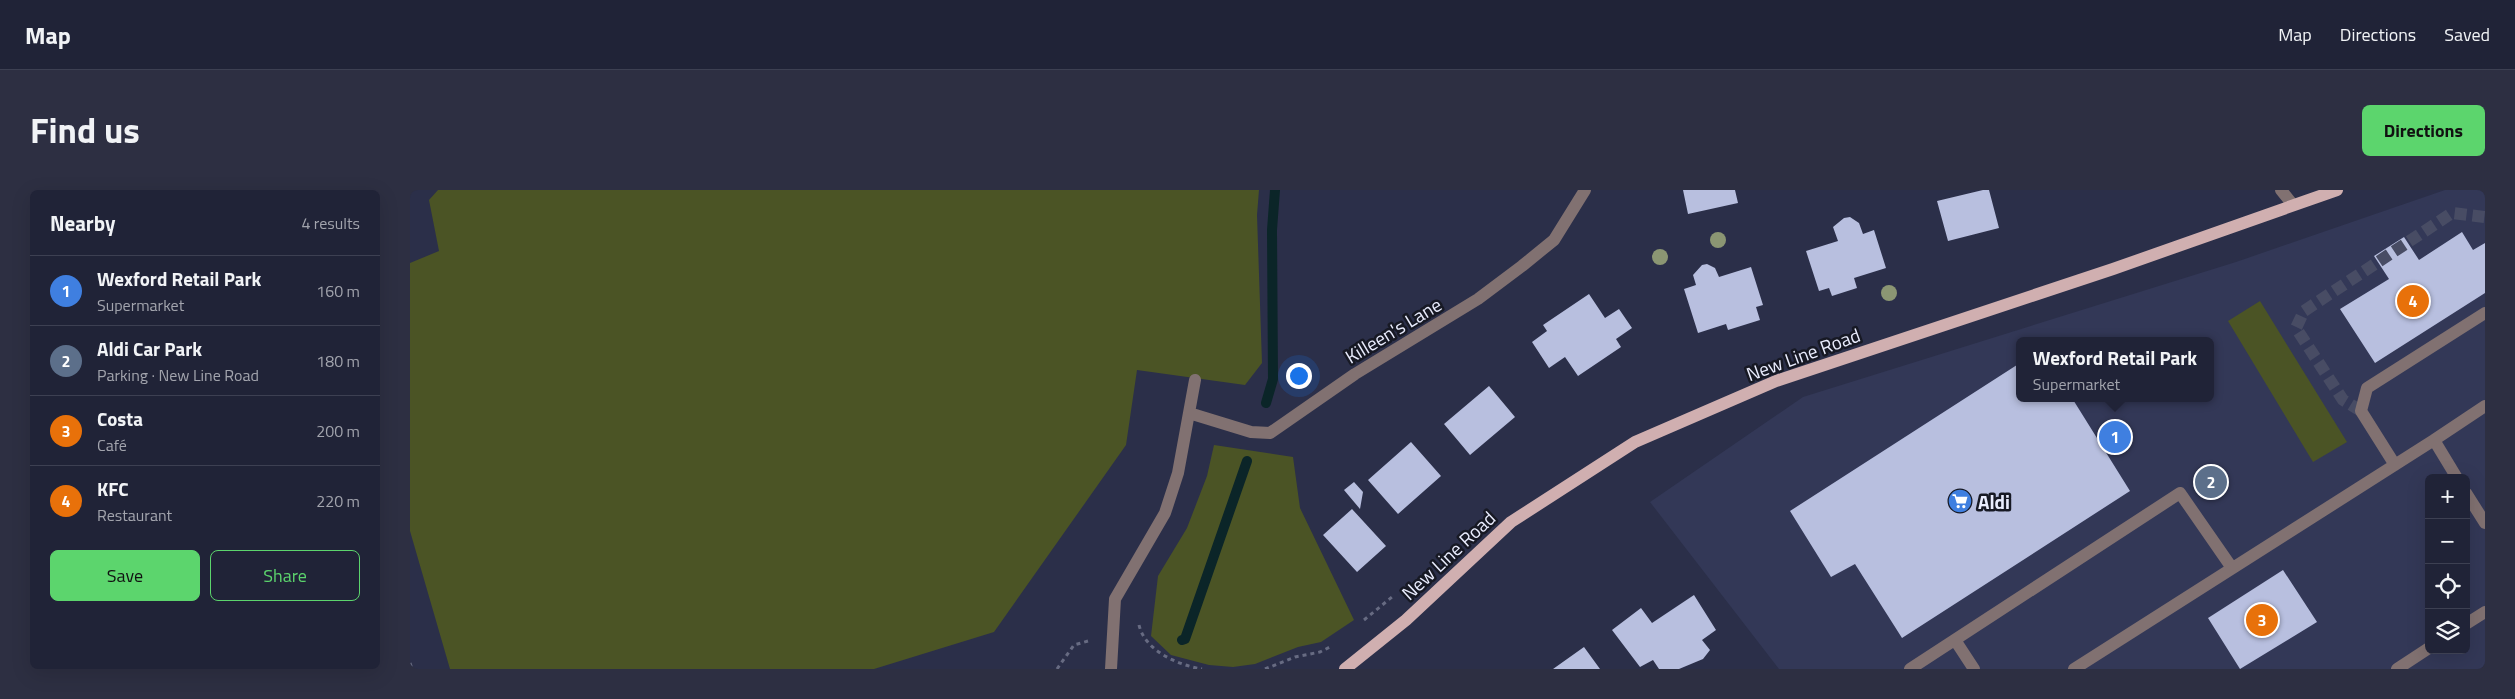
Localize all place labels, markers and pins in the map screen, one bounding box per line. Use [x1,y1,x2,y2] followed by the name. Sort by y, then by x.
[2397,282,2429,320] pin: 4
[2099,418,2131,456] pin: 1
[2195,463,2227,501] pin: 2
[1978,487,2010,516] place label: Aldi
[1947,488,1973,514] supermarket icon: Aldi
[2246,601,2278,639] pin: 3

